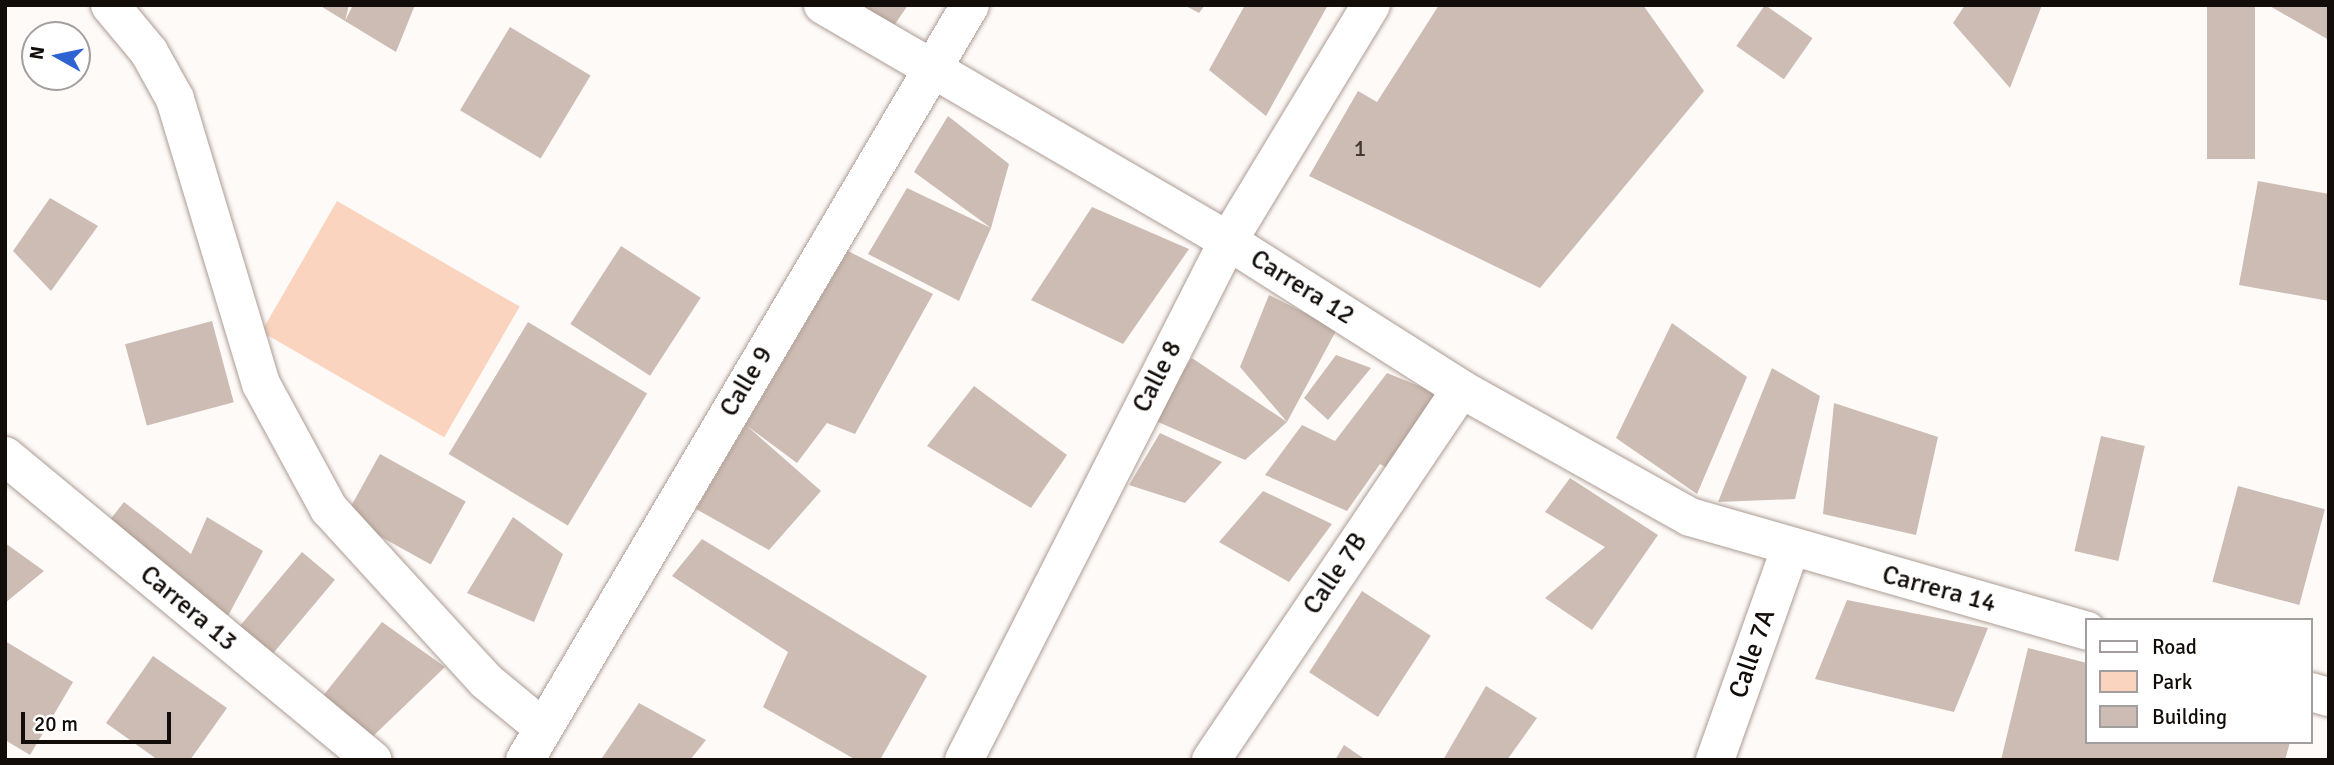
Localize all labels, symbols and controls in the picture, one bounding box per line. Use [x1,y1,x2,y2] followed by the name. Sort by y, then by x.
[21,21,91,91] north arrow
[24,45,50,61] text: N
[1354,135,1366,163] house number: 1
[1244,244,1360,332] street label: Carrera 12
[1127,336,1189,418] street label: Calle 8
[714,341,780,423] street label: Calle 9
[1297,527,1375,621] street label: Calle 7B
[133,560,243,658] street label: Carrera 13
[1879,560,1999,620] street label: Carrera 14
[1723,605,1783,703] street label: Calle 7A
[2086,618,2313,744] legend
[2152,634,2197,660] text: Road
[2152,669,2192,695] text: Park
[24,698,175,742] scale bar
[2152,704,2227,730] text: Building
[34,711,78,737] text: 20 m

